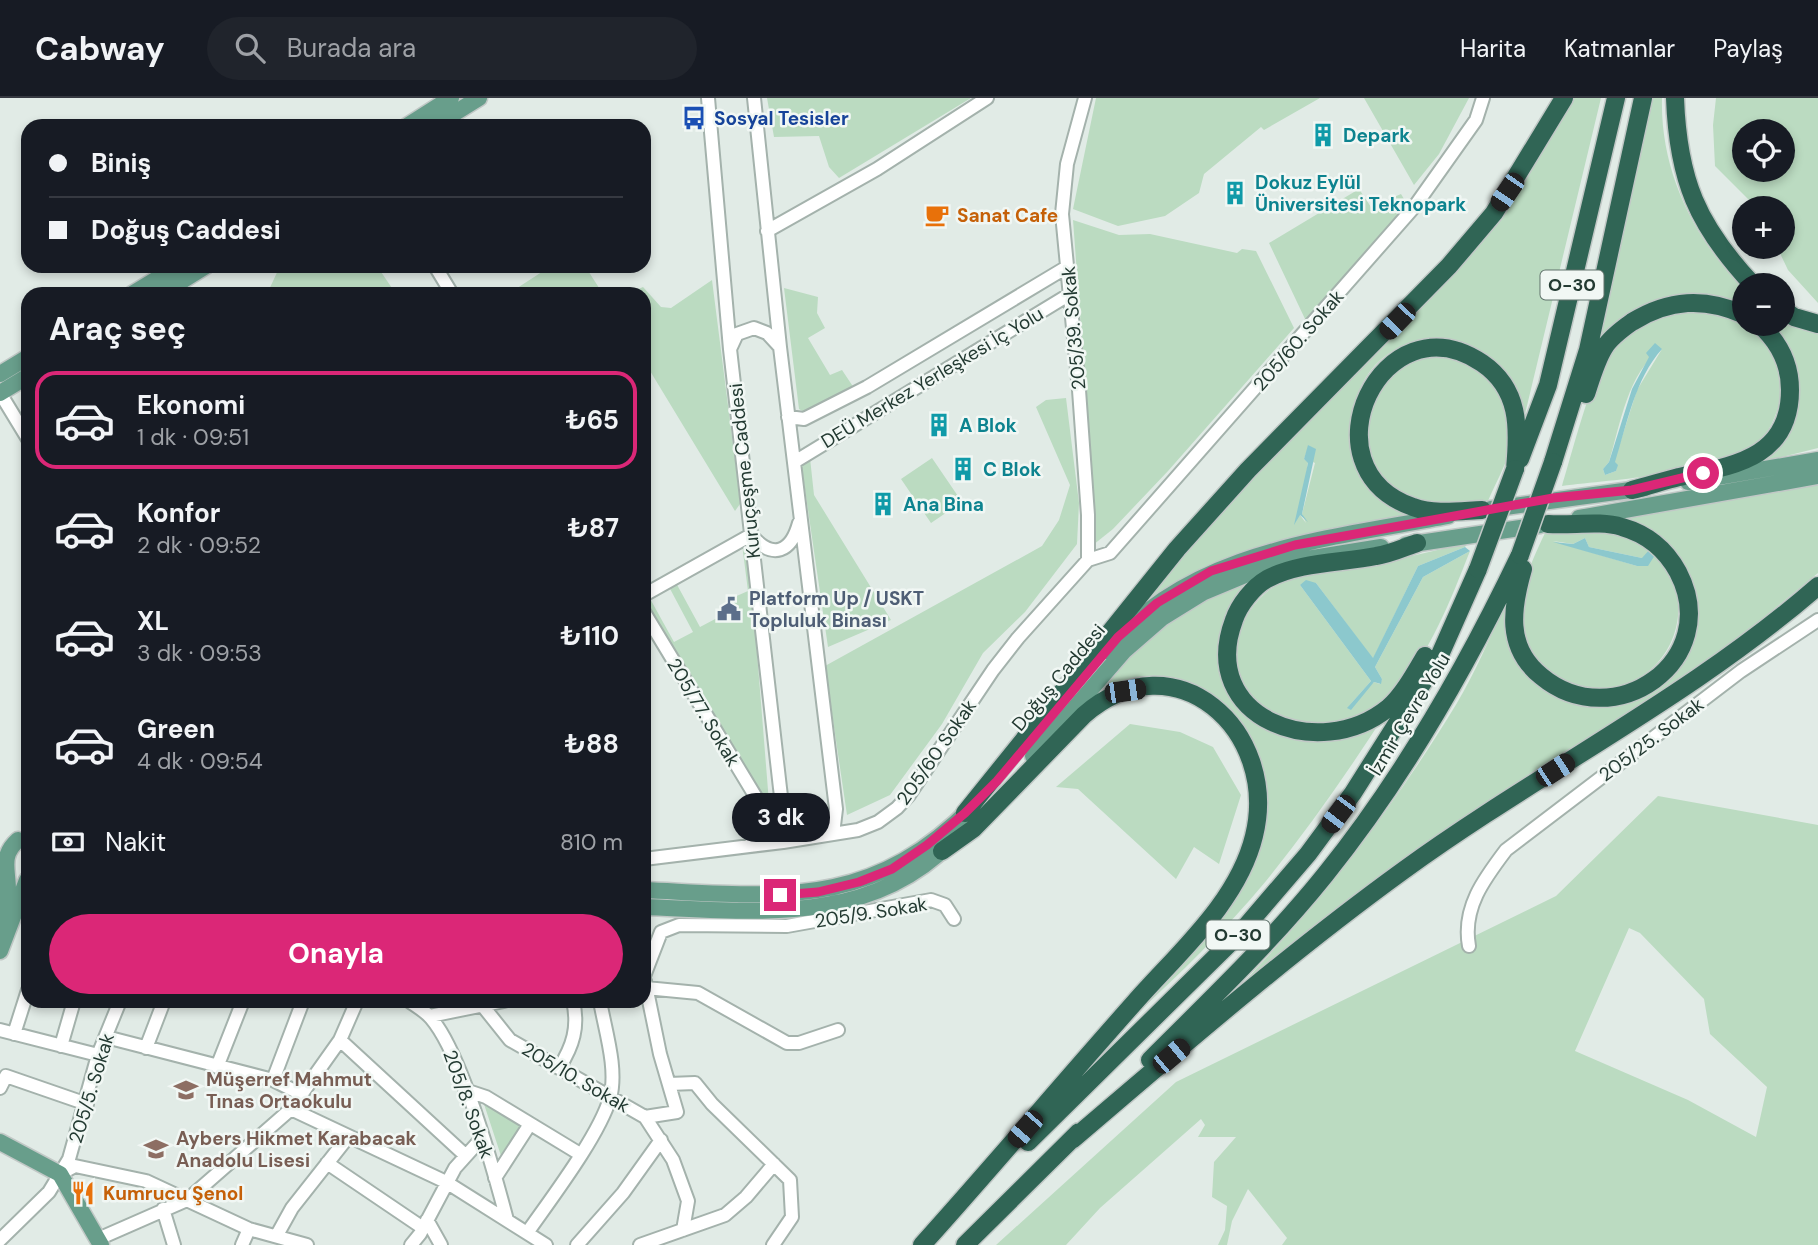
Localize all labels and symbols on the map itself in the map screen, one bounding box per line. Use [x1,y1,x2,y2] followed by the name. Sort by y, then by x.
[680,104,708,132] bus stop icon: Sosyal Tesisler
[714,106,849,131] place label: Sosyal Tesisler
[1309,121,1337,149] building icon: Depark
[1343,123,1410,148] place label: Depark
[1487,169,1528,215] car
[1255,170,1466,217] place label: Dokuz Eylül Üniversitesi Teknopark
[1221,179,1249,207] building icon: Dokuz Eylül Üniversitesi Teknopark
[923,201,951,229] cafe icon: Sanat Cafe
[957,203,1058,228] place label: Sanat Cafe
[1056,265,1091,391] street label: 205/39. Sokak
[1540,270,1604,300] road number: O-30
[1247,284,1350,396] street label: 205/60. Sokak
[1375,299,1420,343] car
[817,301,1048,454] street label: DEÜ Merkez Yerleşkesi İç Yolu
[723,382,766,560] street label: Kuruçeşme Caddesi
[925,411,953,439] building icon: A Blok
[959,413,1017,438] place label: A Blok
[949,455,977,483] building icon: C Blok
[983,457,1041,482] place label: C Blok
[1687,457,1719,489] route start
[869,490,897,518] building icon: Ana Bina
[903,492,984,517] place label: Ana Bina
[749,586,924,633] place label: Platform Up / USKT Topluluk Binası
[715,595,743,623] public building icon: Platform Up / USKT Topluluk Binası
[1006,619,1111,736] street label: Doğuş Caddesi
[1363,648,1456,780] street label: İzmir Çevre Yolu
[661,654,746,771] street label: 205/77. Sokak
[1103,678,1148,704] car
[1594,691,1709,787] street label: 205/25. Sokak
[891,694,982,810] street label: 205/60 Sokak
[1532,750,1579,790] car
[1317,791,1360,837] car
[731,794,829,842] callout: 3 dk
[764,879,796,911] route end
[813,891,929,934] street label: 205/9. Sokak
[1206,920,1270,950] road number: O-30
[63,1030,120,1146] street label: 205/5. Sokak
[1149,1034,1194,1078] car
[517,1036,635,1119] street label: 205/10. Sokak
[437,1047,500,1162] street label: 205/8. Sokak
[206,1067,372,1114] place label: Müşerref Mahmut Tınas Ortaokulu
[172,1076,200,1104] school or university icon: Müşerref Mahmut Tınas Ortaokulu
[1004,1106,1047,1152] car
[176,1126,417,1173] place label: Aybers Hikmet Karabacak Anadolu Lisesi
[142,1135,170,1163] school or university icon: Aybers Hikmet Karabacak Anadolu Lisesi
[69,1179,97,1207] restaurant icon: Kumrucu Şenol
[103,1181,243,1206] place label: Kumrucu Şenol

